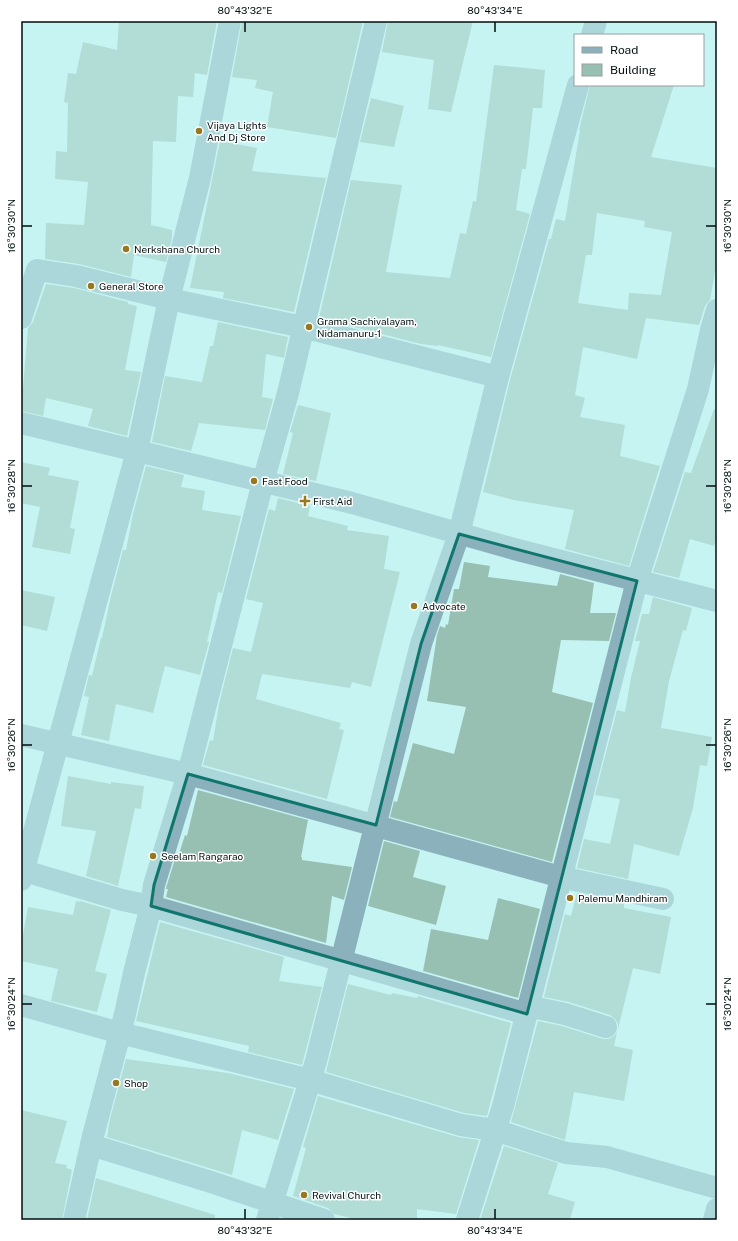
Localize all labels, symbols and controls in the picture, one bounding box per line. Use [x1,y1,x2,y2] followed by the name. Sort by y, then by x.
[218,4,272,16] text: 80°43'32"E
[467,4,523,16] text: 80°43'34"E
[574,34,704,86] legend
[610,43,638,57] text: Road
[610,63,656,77] text: Building
[207,119,266,143] place label: Vijaya Lights And Dj Store
[194,126,204,136] marker: Vijaya Lights And Dj Store
[5,199,17,253] text: 16°30'30"N
[721,199,733,253] text: 16°30'30"N
[134,243,220,255] place label: Nerkshana Church
[121,244,131,254] marker: Nerkshana Church
[99,280,164,292] place label: General Store
[86,281,96,291] marker: General Store
[317,315,417,339] place label: Grama Sachivalayam, Nidamanuru-1
[304,322,314,332] marker: Grama Sachivalayam, Nidamanuru-1
[5,459,17,513] text: 16°30'28"N
[721,459,733,513] text: 16°30'28"N
[262,475,308,487] place label: Fast Food
[249,476,259,486] marker: Fast Food
[313,495,352,507] place label: First Aid
[300,496,310,506] marker: First Aid
[422,600,466,612] place label: Advocate
[409,601,419,611] marker: Advocate
[5,718,17,772] text: 16°30'26"N
[721,718,733,772] text: 16°30'26"N
[161,850,243,862] place label: Seelam Rangarao
[148,851,158,861] marker: Seelam Rangarao
[578,892,668,904] place label: Palemu Mandhiram
[565,893,575,903] marker: Palemu Mandhiram
[5,977,17,1031] text: 16°30'24"N
[721,977,733,1031] text: 16°30'24"N
[124,1077,148,1089] place label: Shop
[111,1078,121,1088] marker: Shop
[312,1189,381,1201] place label: Revival Church
[299,1190,309,1200] marker: Revival Church
[218,1224,272,1236] text: 80°43'32"E
[467,1224,523,1236] text: 80°43'34"E

